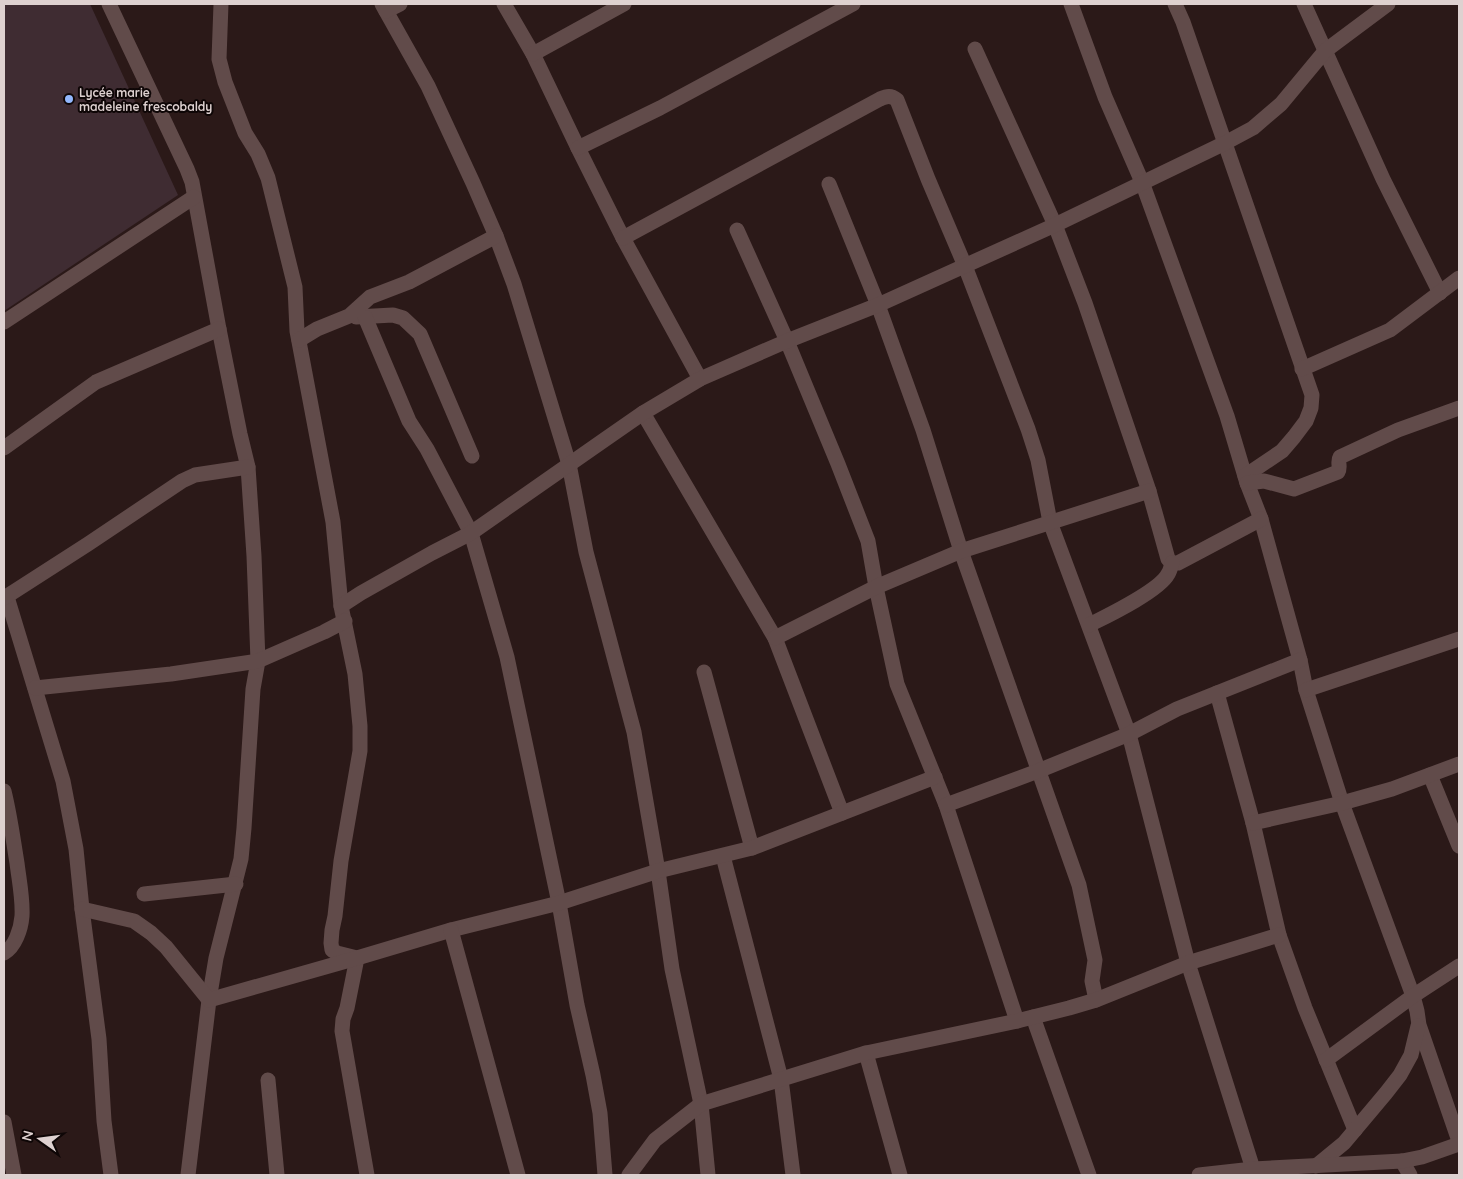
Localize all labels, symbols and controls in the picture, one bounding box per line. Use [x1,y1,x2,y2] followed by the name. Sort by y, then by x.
[79,85,212,114] place label: Lycée marie madeleine frescobaldy
[63,93,75,105] marker: Lycée marie madeleine frescobaldy
[15,1114,65,1164] north arrow
[17,1129,37,1143] text: N

